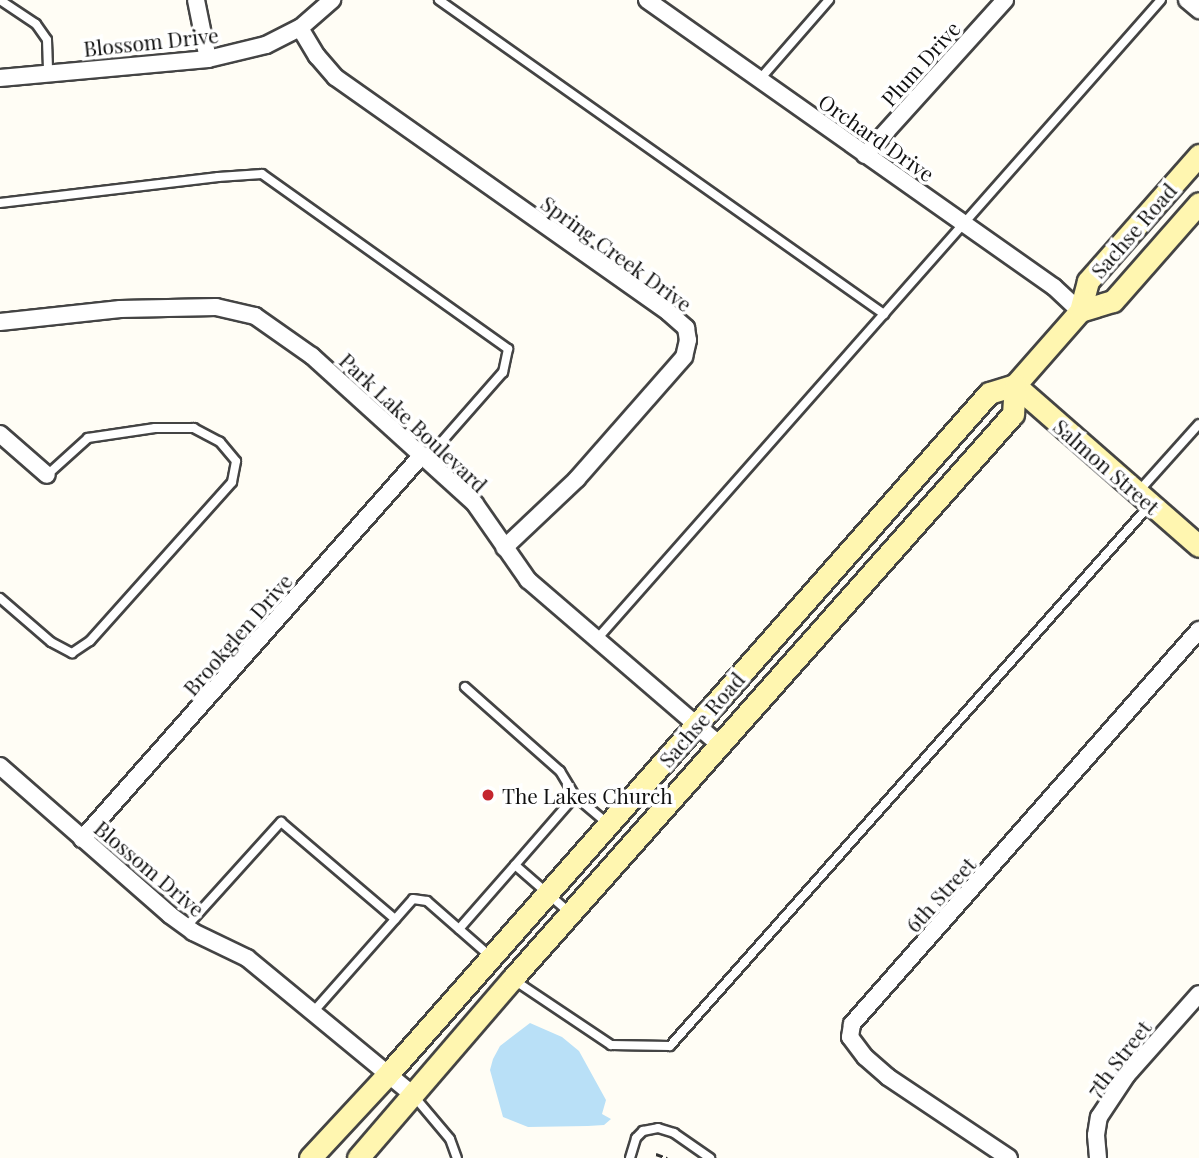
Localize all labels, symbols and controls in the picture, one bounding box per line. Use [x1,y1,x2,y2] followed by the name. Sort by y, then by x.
[875,15,965,111] street label: Plum Drive
[82,21,220,61] street label: Blossom Drive
[814,88,940,186] street label: Orchard Drive
[1085,177,1181,283] street label: Sachse Road
[537,190,697,316] street label: Spring Creek Drive
[335,347,493,497] street label: Park Lake Boulevard
[1049,413,1165,519] street label: Salmon Street
[177,568,297,700] street label: Brookglen Drive
[653,666,749,772] street label: Sachse Road
[502,782,673,808] place label: The Lakes Church
[480,787,496,803] marker: The Lakes Church
[90,815,210,921] street label: Blossom Drive
[900,851,980,937] street label: 6th Street
[1080,1015,1156,1101] street label: 7th Street

